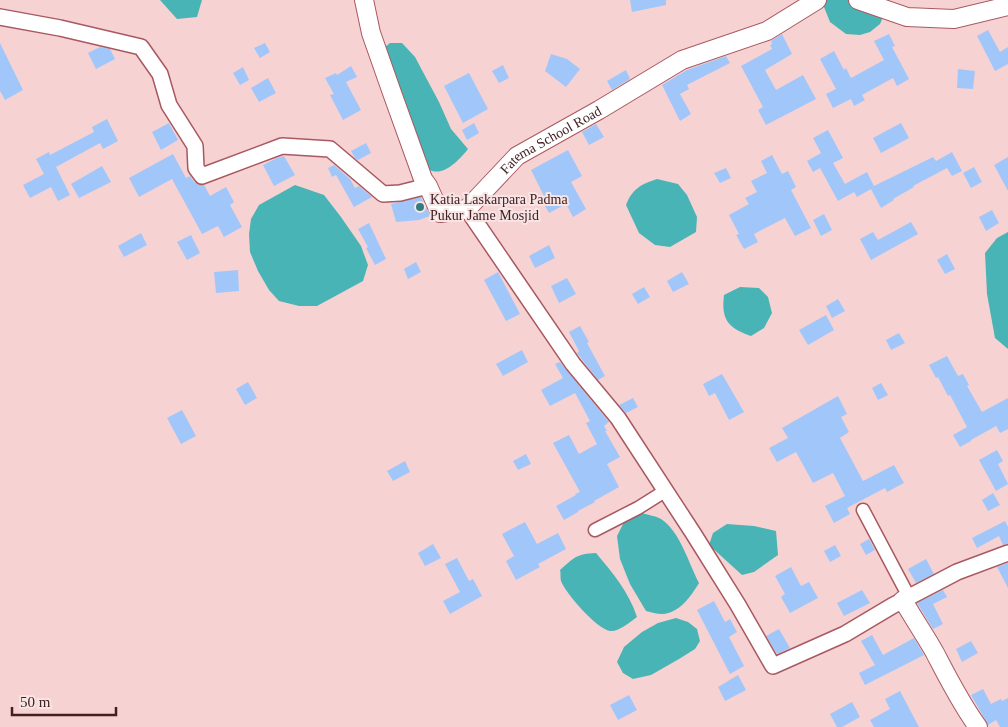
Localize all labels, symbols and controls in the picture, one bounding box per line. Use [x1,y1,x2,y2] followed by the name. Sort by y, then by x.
[497,103,604,177] street label: Fatema School Road
[430,192,568,223] place label: Katia Laskarpara Padma Pukur Jame Mosjid
[414,201,426,213] marker: Katia Laskarpara Padma Pukur Jame Mosjid
[12,684,116,716] scale bar
[20,694,51,710] text: 50 m

